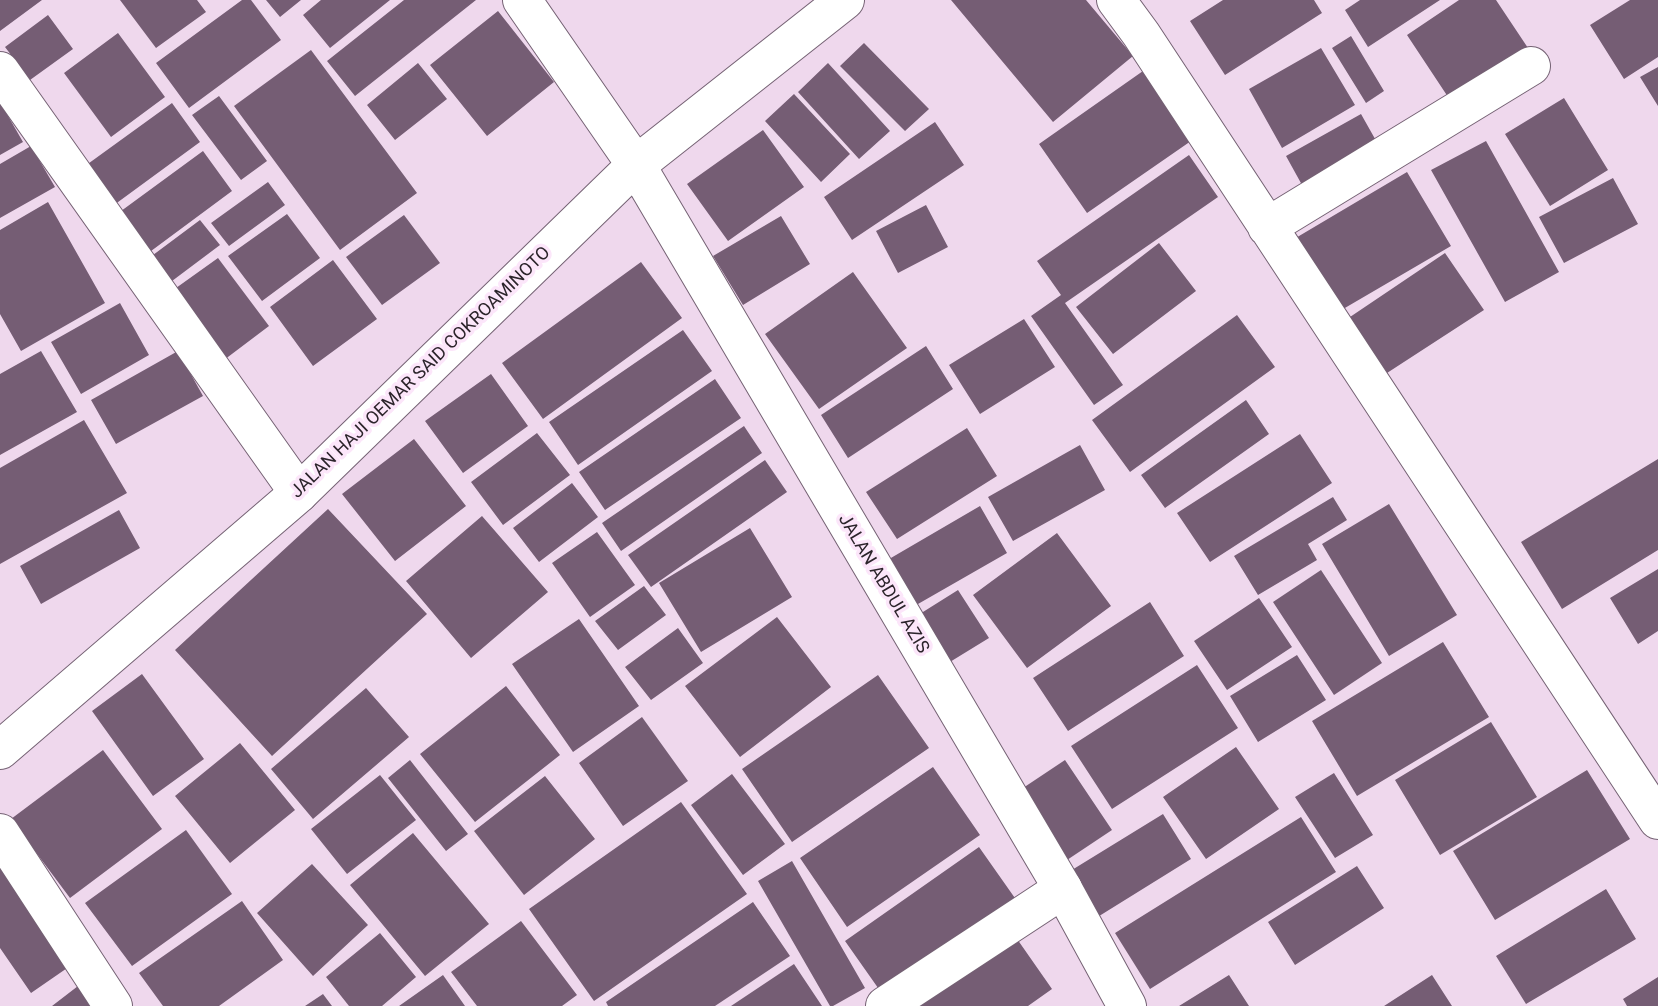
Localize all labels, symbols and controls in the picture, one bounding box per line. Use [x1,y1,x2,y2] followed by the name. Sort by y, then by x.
[287,243,555,503] street label: JALAN HAJI OEMAR SAID COKROAMINOTO
[833,510,933,658] street label: JALAN ABDUL AZIS

